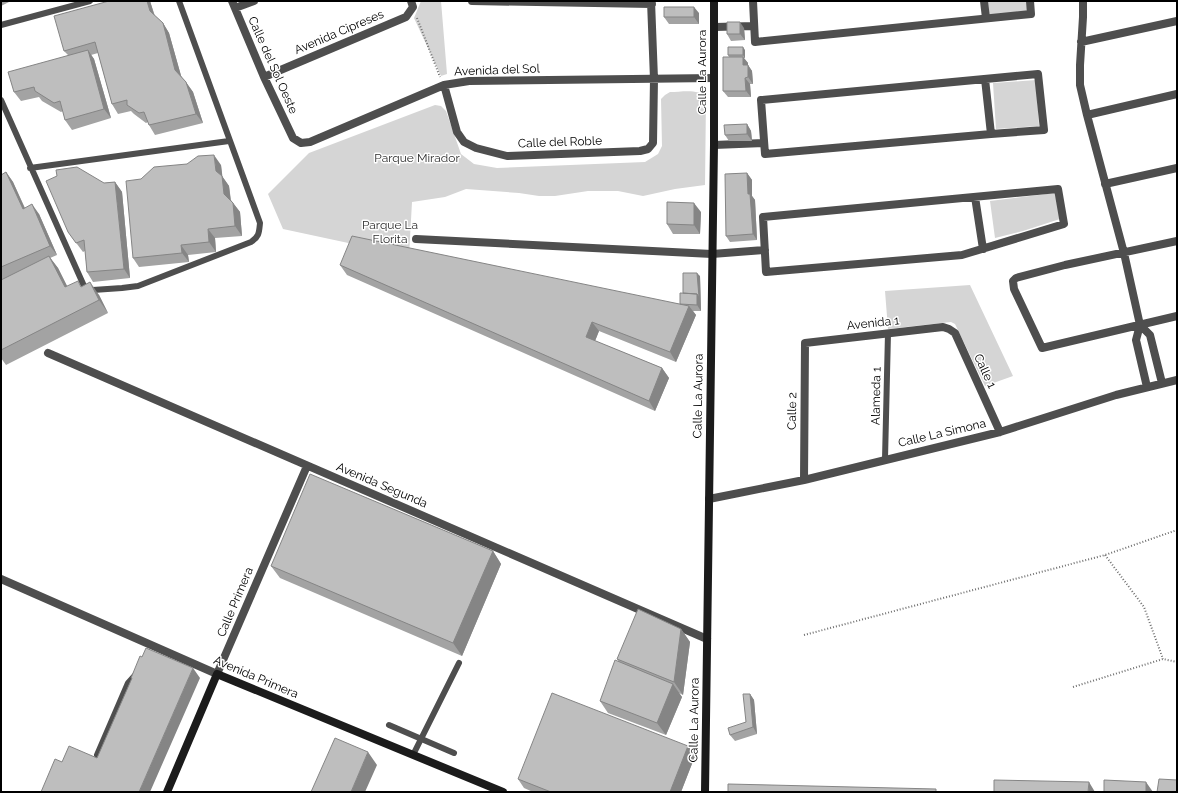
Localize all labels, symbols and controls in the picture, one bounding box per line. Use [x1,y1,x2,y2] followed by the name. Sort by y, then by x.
[292,7,386,57] street label: Avenida Cipreses
[245,14,301,116] street label: Calle del Sol Oeste
[695,30,709,114] street label: Calle La Aurora
[454,61,541,78] street label: Avenida del Sol
[518,134,602,150] street label: Calle del Roble
[374,151,460,165] park label: Parque Mirador
[362,218,418,246] park label: Parque La Florita
[846,313,900,333] street label: Avenida 1
[971,351,999,391] street label: Calle 1
[690,354,706,438] street label: Calle La Aurora
[868,367,884,425] street label: Alameda 1
[785,392,799,430] street label: Calle 2
[897,416,987,450] street label: Calle La Simona
[334,460,430,510] street label: Avenida Segunda
[214,565,256,639] street label: Calle Primera
[212,653,300,701] street label: Avenida Primera
[686,678,702,762] street label: Calle La Aurora

